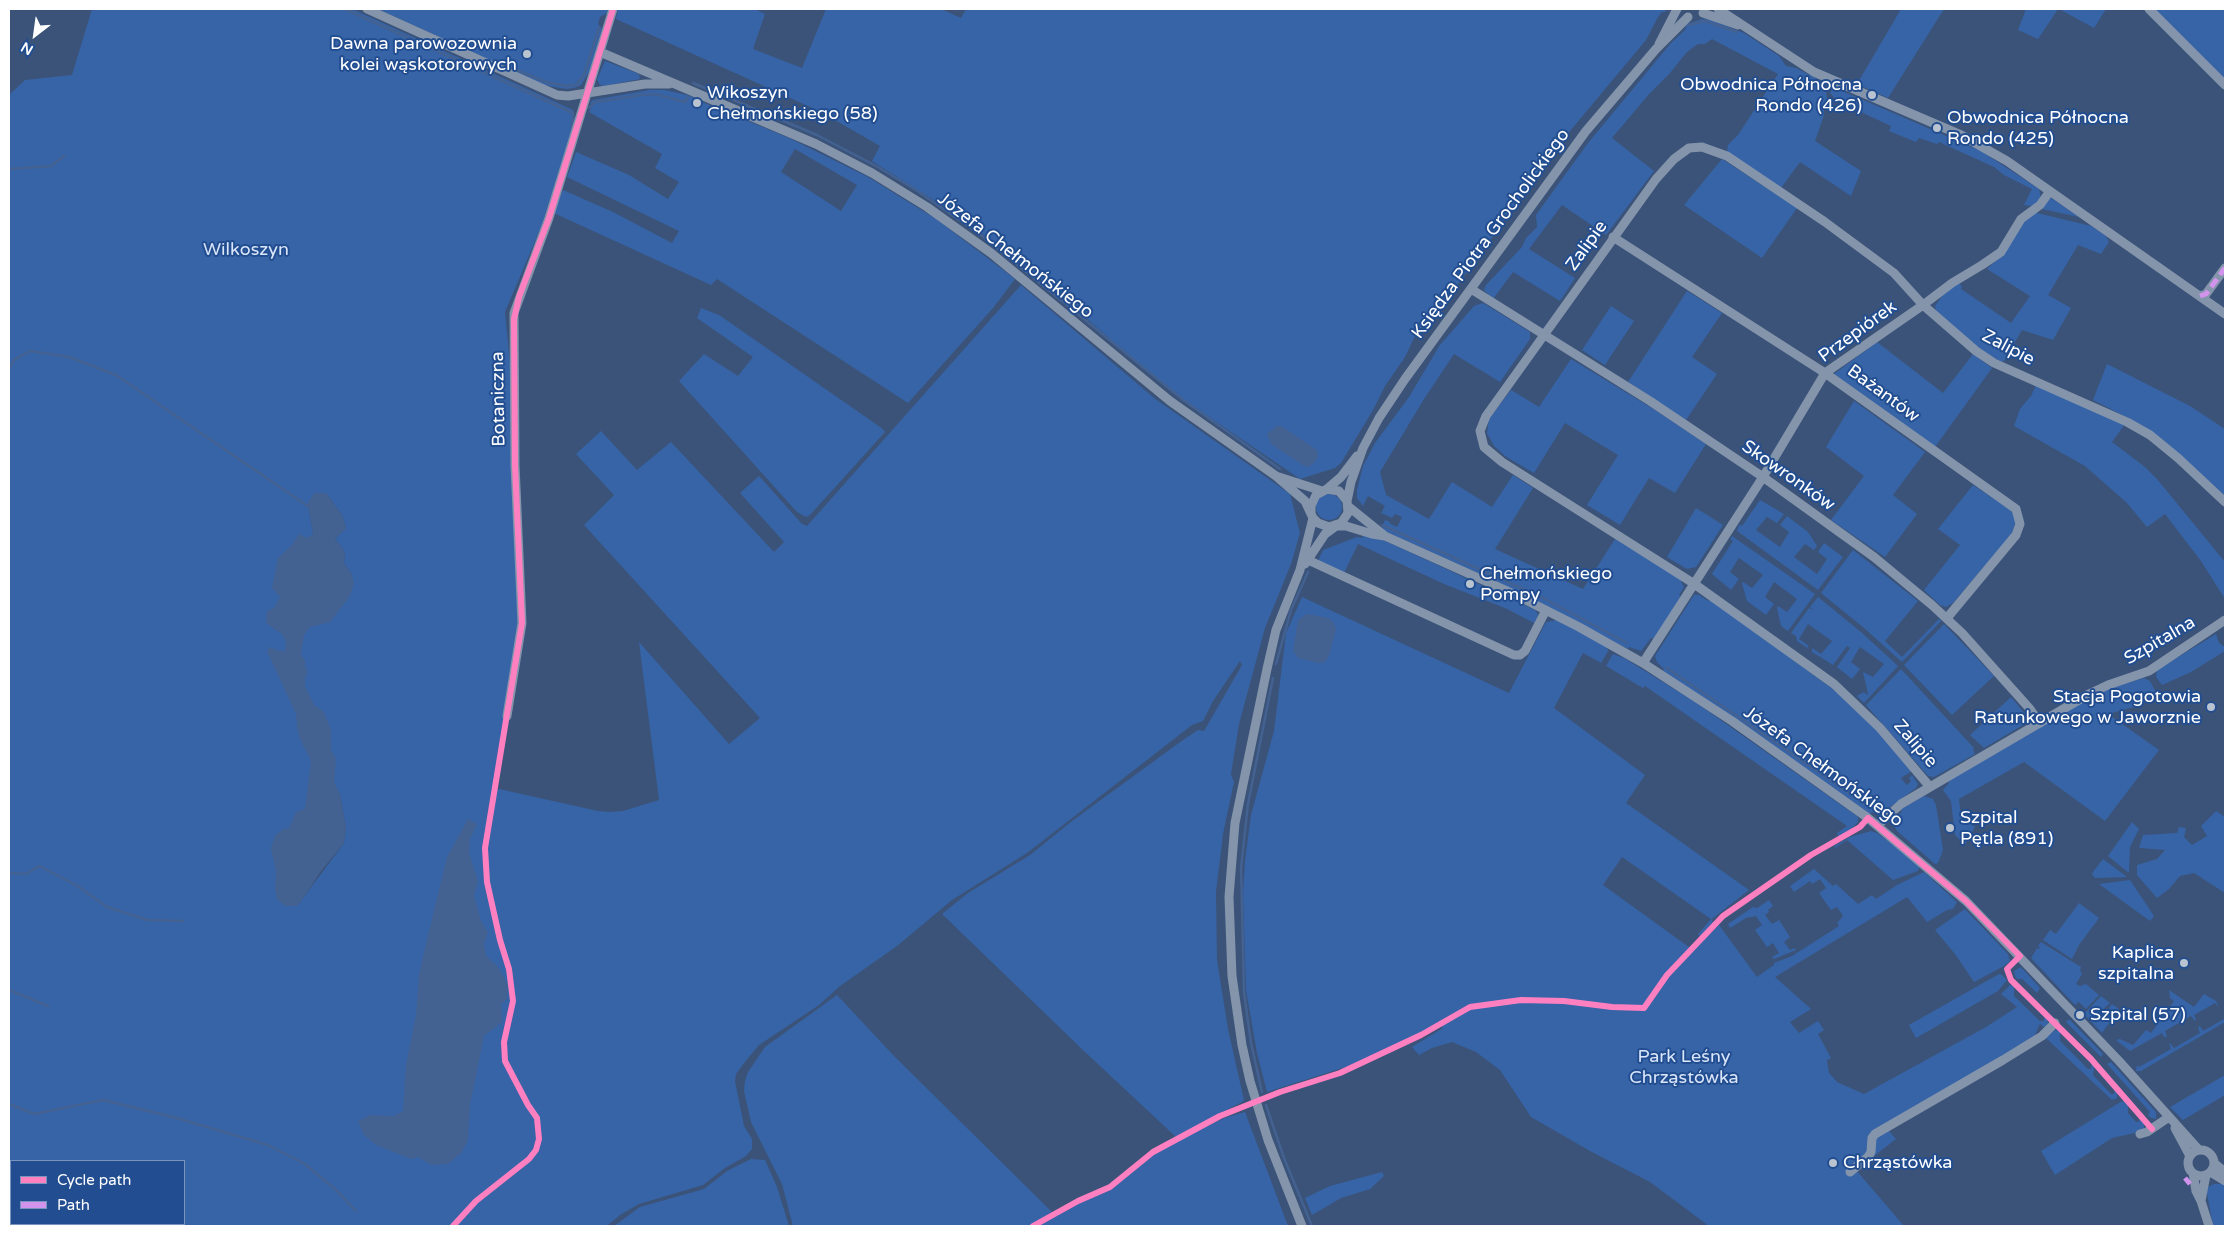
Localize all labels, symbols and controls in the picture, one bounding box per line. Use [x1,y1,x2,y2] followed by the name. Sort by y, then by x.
[10,10,60,60] north arrow
[330,33,517,76] place label: Dawna parowozownia kolei wąskotorowych
[18,38,36,59] text: N
[521,48,533,60] marker: Dawna parowozownia kolei wąskotorowych
[1680,74,1862,116] place label: Obwodnica Północna Rondo (426)
[707,82,878,125] place label: Wikoszyn Chełmońskiego (58)
[1866,89,1878,101] marker: Obwodnica Północna Rondo (426)
[691,97,703,109] marker: Wikoszyn Chełmońskiego (58)
[1947,107,2129,150] place label: Obwodnica Północna Rondo (425)
[1931,122,1943,134] marker: Obwodnica Północna Rondo (425)
[1407,125,1575,343] street label: Księdza Piotra Grocholickiego
[933,188,1097,324] street label: Józefa Chełmońskiego
[1562,217,1612,275] street label: Zalipie
[203,239,289,261] park label: Wilkoszyn
[1815,296,1901,368] street label: Przepiórek
[1978,325,2038,371] street label: Zalipie
[487,351,511,447] street label: Botaniczna
[1843,361,1923,427] street label: Bażantów
[1737,436,1839,516] street label: Skowronków
[1480,563,1612,606] place label: Chełmońskiego Pompy
[1464,578,1476,590] marker: Chełmońskiego Pompy
[2121,612,2199,670] street label: Szpitalna
[1974,686,2201,729] place label: Stacja Pogotowia Ratunkowego w Jaworznie
[2205,701,2217,713] marker: Stacja Pogotowia Ratunkowego w Jaworznie
[1739,702,1907,832] street label: Józefa Chełmońskiego
[1888,716,1942,772] street label: Zalipie
[1960,807,2053,850] place label: Szpital Pętla (891)
[1944,822,1956,834] marker: Szpital Pętla (891)
[2098,942,2174,984] place label: Kaplica szpitalna
[2178,957,2190,969] marker: Kaplica szpitalna
[2090,1004,2186,1026] place label: Szpital (57)
[2074,1009,2086,1021] marker: Szpital (57)
[1629,1046,1739,1088] park label: Park Leśny Chrząstówka
[1843,1152,1952,1174] place label: Chrząstówka
[1827,1157,1839,1169] marker: Chrząstówka
[10,1160,185,1225] legend
[57,1171,131,1189] text: Cycle path
[57,1196,90,1214] text: Path

